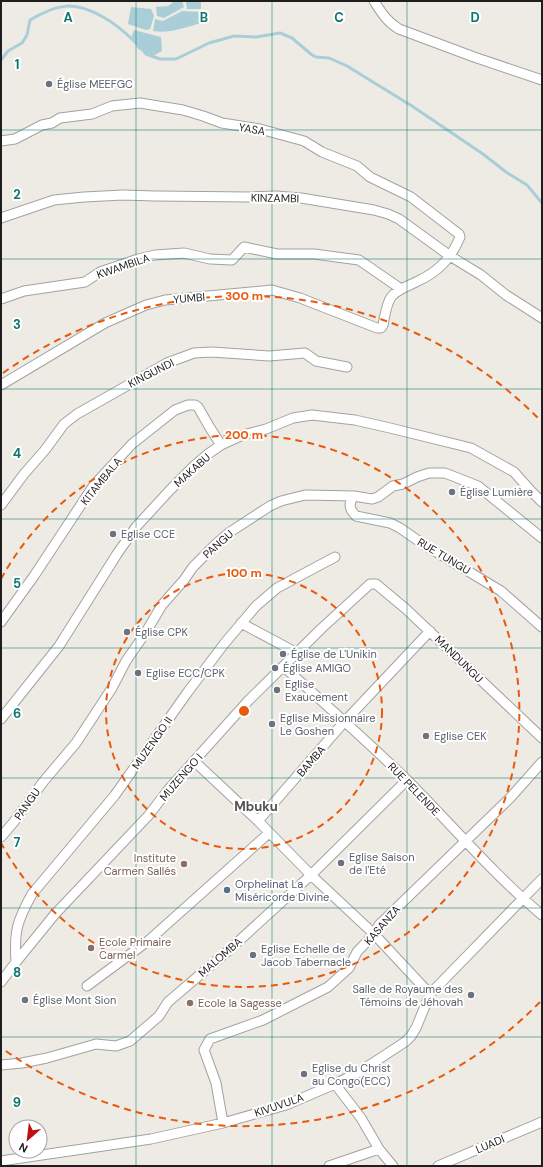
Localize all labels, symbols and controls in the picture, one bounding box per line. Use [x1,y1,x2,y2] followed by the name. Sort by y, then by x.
[63,9,73,26] text: A
[200,9,208,26] text: B
[334,9,344,26] text: C
[470,9,480,26] text: D
[15,56,19,73] text: 1
[57,77,133,91] place label: Église MEEFGC
[44,79,54,89] marker: Église MEEFGC
[238,120,266,138] street label: YASA
[13,186,21,203] text: 2
[251,191,299,205] street label: KINZAMBI
[95,250,151,282] street label: KWAMBILA
[225,288,263,304] text: 300 m
[172,290,206,306] street label: YUMBI
[13,316,21,333] text: 3
[126,355,176,391] street label: KINGUNDI
[225,427,263,443] text: 200 m
[13,445,21,462] text: 4
[171,450,213,490] street label: MAKABU
[77,454,125,508] street label: KITAMBALA
[460,485,533,499] place label: Église Lumière
[447,487,457,497] marker: Église Lumière
[121,527,175,541] place label: Eglise CCE
[200,527,236,561] street label: PANGU
[108,529,118,539] marker: Eglise CCE
[415,535,473,577] street label: RUE TUNGU
[226,565,262,581] text: 100 m
[13,575,21,592] text: 5
[135,625,188,639] place label: Église CPK
[122,627,132,637] marker: Église CPK
[432,632,486,686] street label: MANDUNGU
[291,647,377,661] place label: Église de L'Unikin
[278,649,288,659] marker: Église de L'Unikin
[283,661,351,675] place label: Église AMIGO
[270,663,280,673] marker: Église AMIGO
[146,666,225,680] place label: Eglise ECC/CPK
[133,668,143,678] marker: Eglise ECC/CPK
[285,677,348,704] place label: Eglise Exaucement
[272,685,282,695] marker: Eglise Exaucement
[237,704,251,718] centre of rings
[13,705,21,722] text: 6
[280,711,376,738] place label: Eglise Missionnaire Le Goshen
[129,714,175,772] street label: MUZENGO II
[267,719,277,729] marker: Eglise Missionnaire Le Goshen
[434,729,487,743] place label: Eglise CEK
[421,731,431,741] marker: Eglise CEK
[294,742,328,780] street label: BAMBA
[157,750,205,804] street label: MUZENGO I
[385,759,443,819] street label: RUE PELENDE
[11,785,43,823] street label: PANGU
[234,798,278,815] district label: Mbuku
[14,834,21,851] text: 7
[349,850,415,877] place label: Eglise Saison de l'Eté
[104,851,176,878] place label: Institute Carmen Sallés
[336,858,346,868] marker: Eglise Saison de l'Eté
[179,859,189,869] marker: Institute Carmen Sallés
[235,877,329,904] place label: Orphelinat La Miséricorde Divine
[222,885,232,895] marker: Orphelinat La Miséricorde Divine
[361,902,403,948] street label: KASANZA
[195,934,245,980] street label: MALOMBA
[99,935,171,962] place label: Ecole Primaire Carmel
[261,942,351,969] place label: Eglise Echelle de Jacob Tabernacle
[86,943,96,953] marker: Ecole Primaire Carmel
[248,950,258,960] marker: Eglise Echelle de Jacob Tabernacle
[13,964,21,981] text: 8
[352,982,463,1009] place label: Salle de Royaume des Témoins de Jéhovah
[466,990,476,1000] marker: Salle de Royaume des Témoins de Jéhovah
[33,993,116,1007] place label: Église Mont Sion
[20,995,30,1005] marker: Église Mont Sion
[198,996,282,1010] place label: Ecole la Sagesse
[185,998,195,1008] marker: Ecole la Sagesse
[312,1061,391,1088] place label: Eglise du Christ au Congo(ECC)
[299,1069,309,1079] marker: Eglise du Christ au Congo(ECC)
[252,1090,306,1120] street label: KIVUVULA
[13,1094,21,1111] text: 9
[8,1119,48,1159] north arrow
[474,1132,506,1156] street label: LUADI
[16,1140,30,1156] text: N

